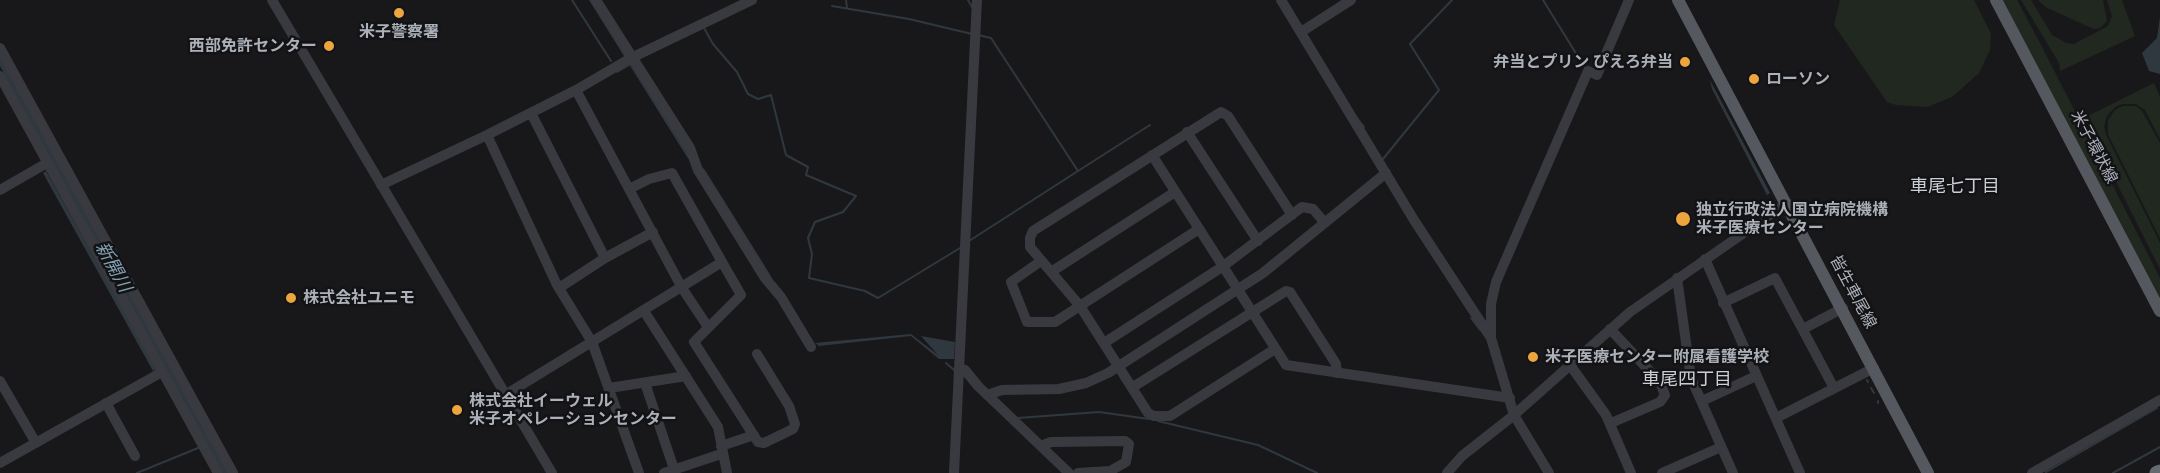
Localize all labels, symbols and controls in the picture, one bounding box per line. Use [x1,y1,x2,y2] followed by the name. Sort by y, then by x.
[392,6,406,20] marker: 米子警察署
[359,22,439,42] place label: 米子警察署
[189,36,317,56] place label: 西部免許センター
[322,39,336,53] marker: 西部免許センター
[1493,52,1673,72] place label: 弁当とプリン ぴえろ弁当
[1678,55,1692,69] marker: 弁当とプリン ぴえろ弁当
[1766,69,1830,89] place label: ローソン
[1747,72,1761,86] marker: ローソン
[2067,107,2121,187] street label: 米子環状線
[1910,176,2000,198] district label: 車尾七丁目
[1696,200,1888,238] place label: 独立行政法人国立病院機構 米子医療センター
[1674,210,1692,228] marker: 独立行政法人国立病院機構 米子医療センター
[90,238,136,296] water label: 新開川
[1826,252,1880,332] street label: 皆生車尾線
[303,288,415,308] place label: 株式会社ユニモ
[284,291,298,305] marker: 株式会社ユニモ
[1545,347,1769,367] place label: 米子医療センター附属看護学校
[1526,350,1540,364] marker: 米子医療センター附属看護学校
[1642,369,1732,391] district label: 車尾四丁目
[469,391,677,429] place label: 株式会社イーウェル 米子オペレーションセンター
[450,403,464,417] marker: 株式会社イーウェル 米子オペレーションセンター

